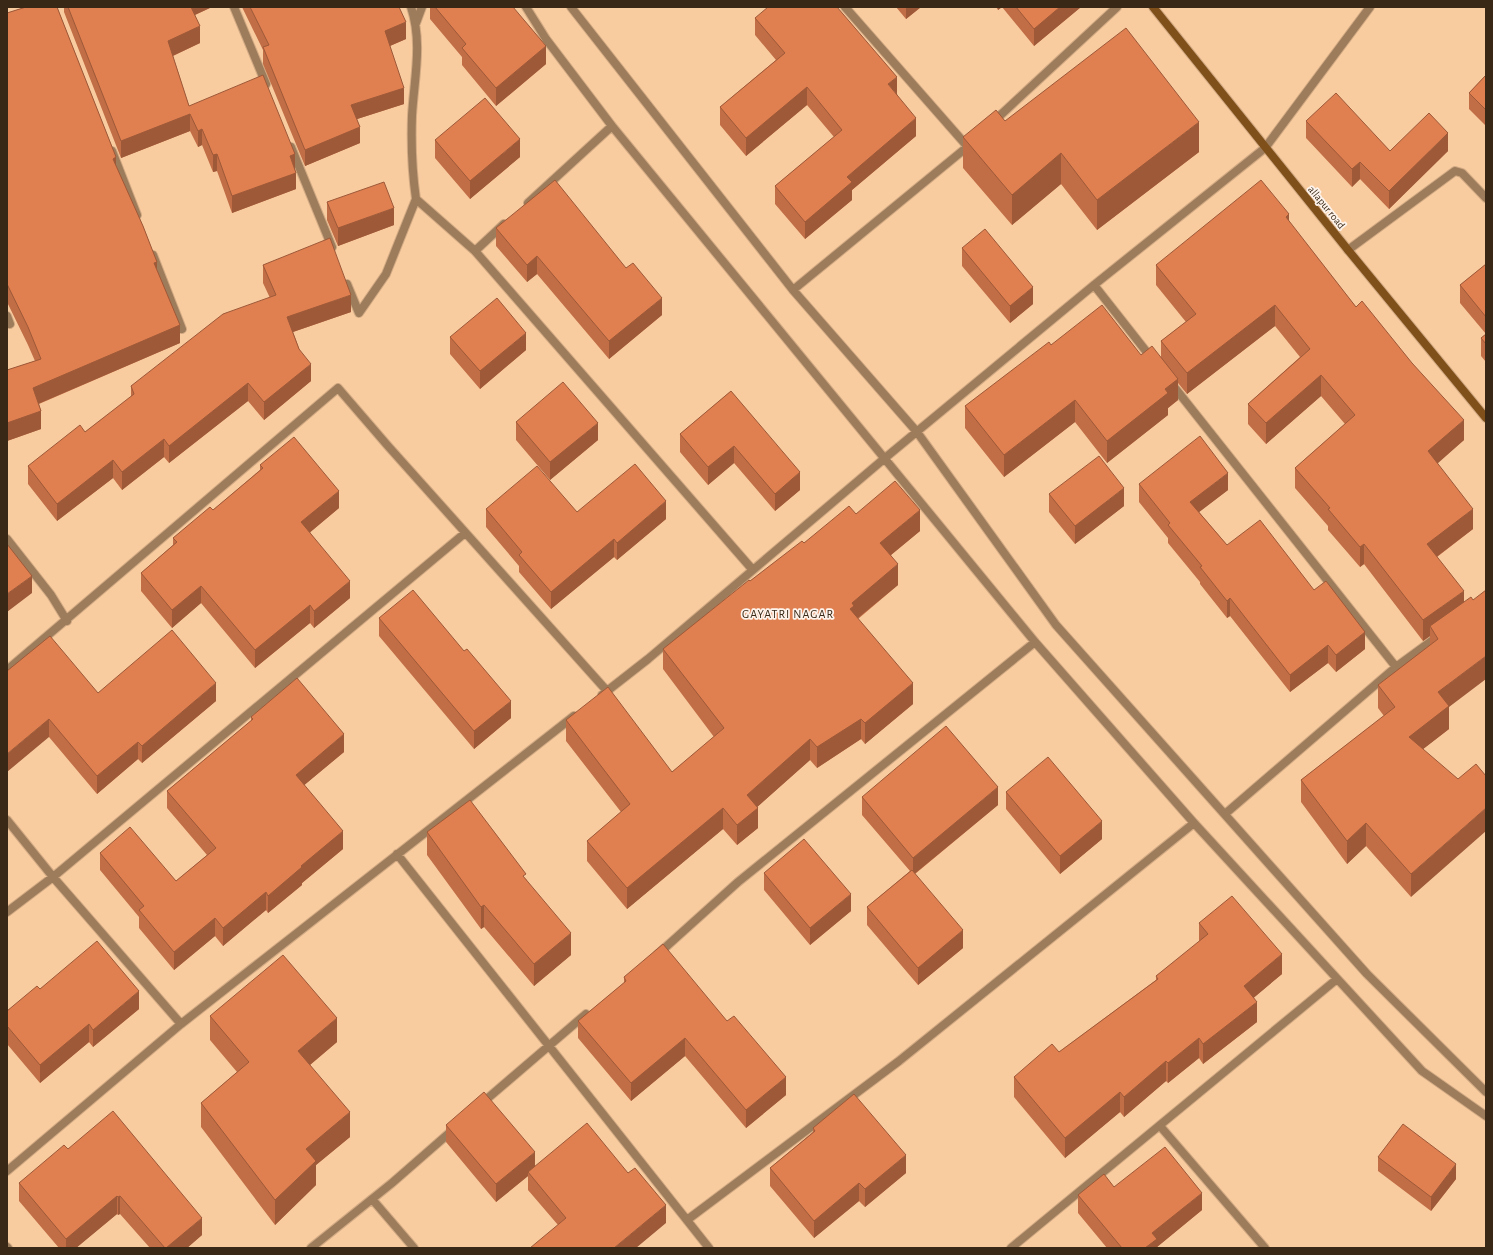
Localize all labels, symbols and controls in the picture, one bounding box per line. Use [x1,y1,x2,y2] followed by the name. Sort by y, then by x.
[1306,184,1347,231] street label: allapur road
[742,608,834,620] district label: GAYATRI NAGAR

